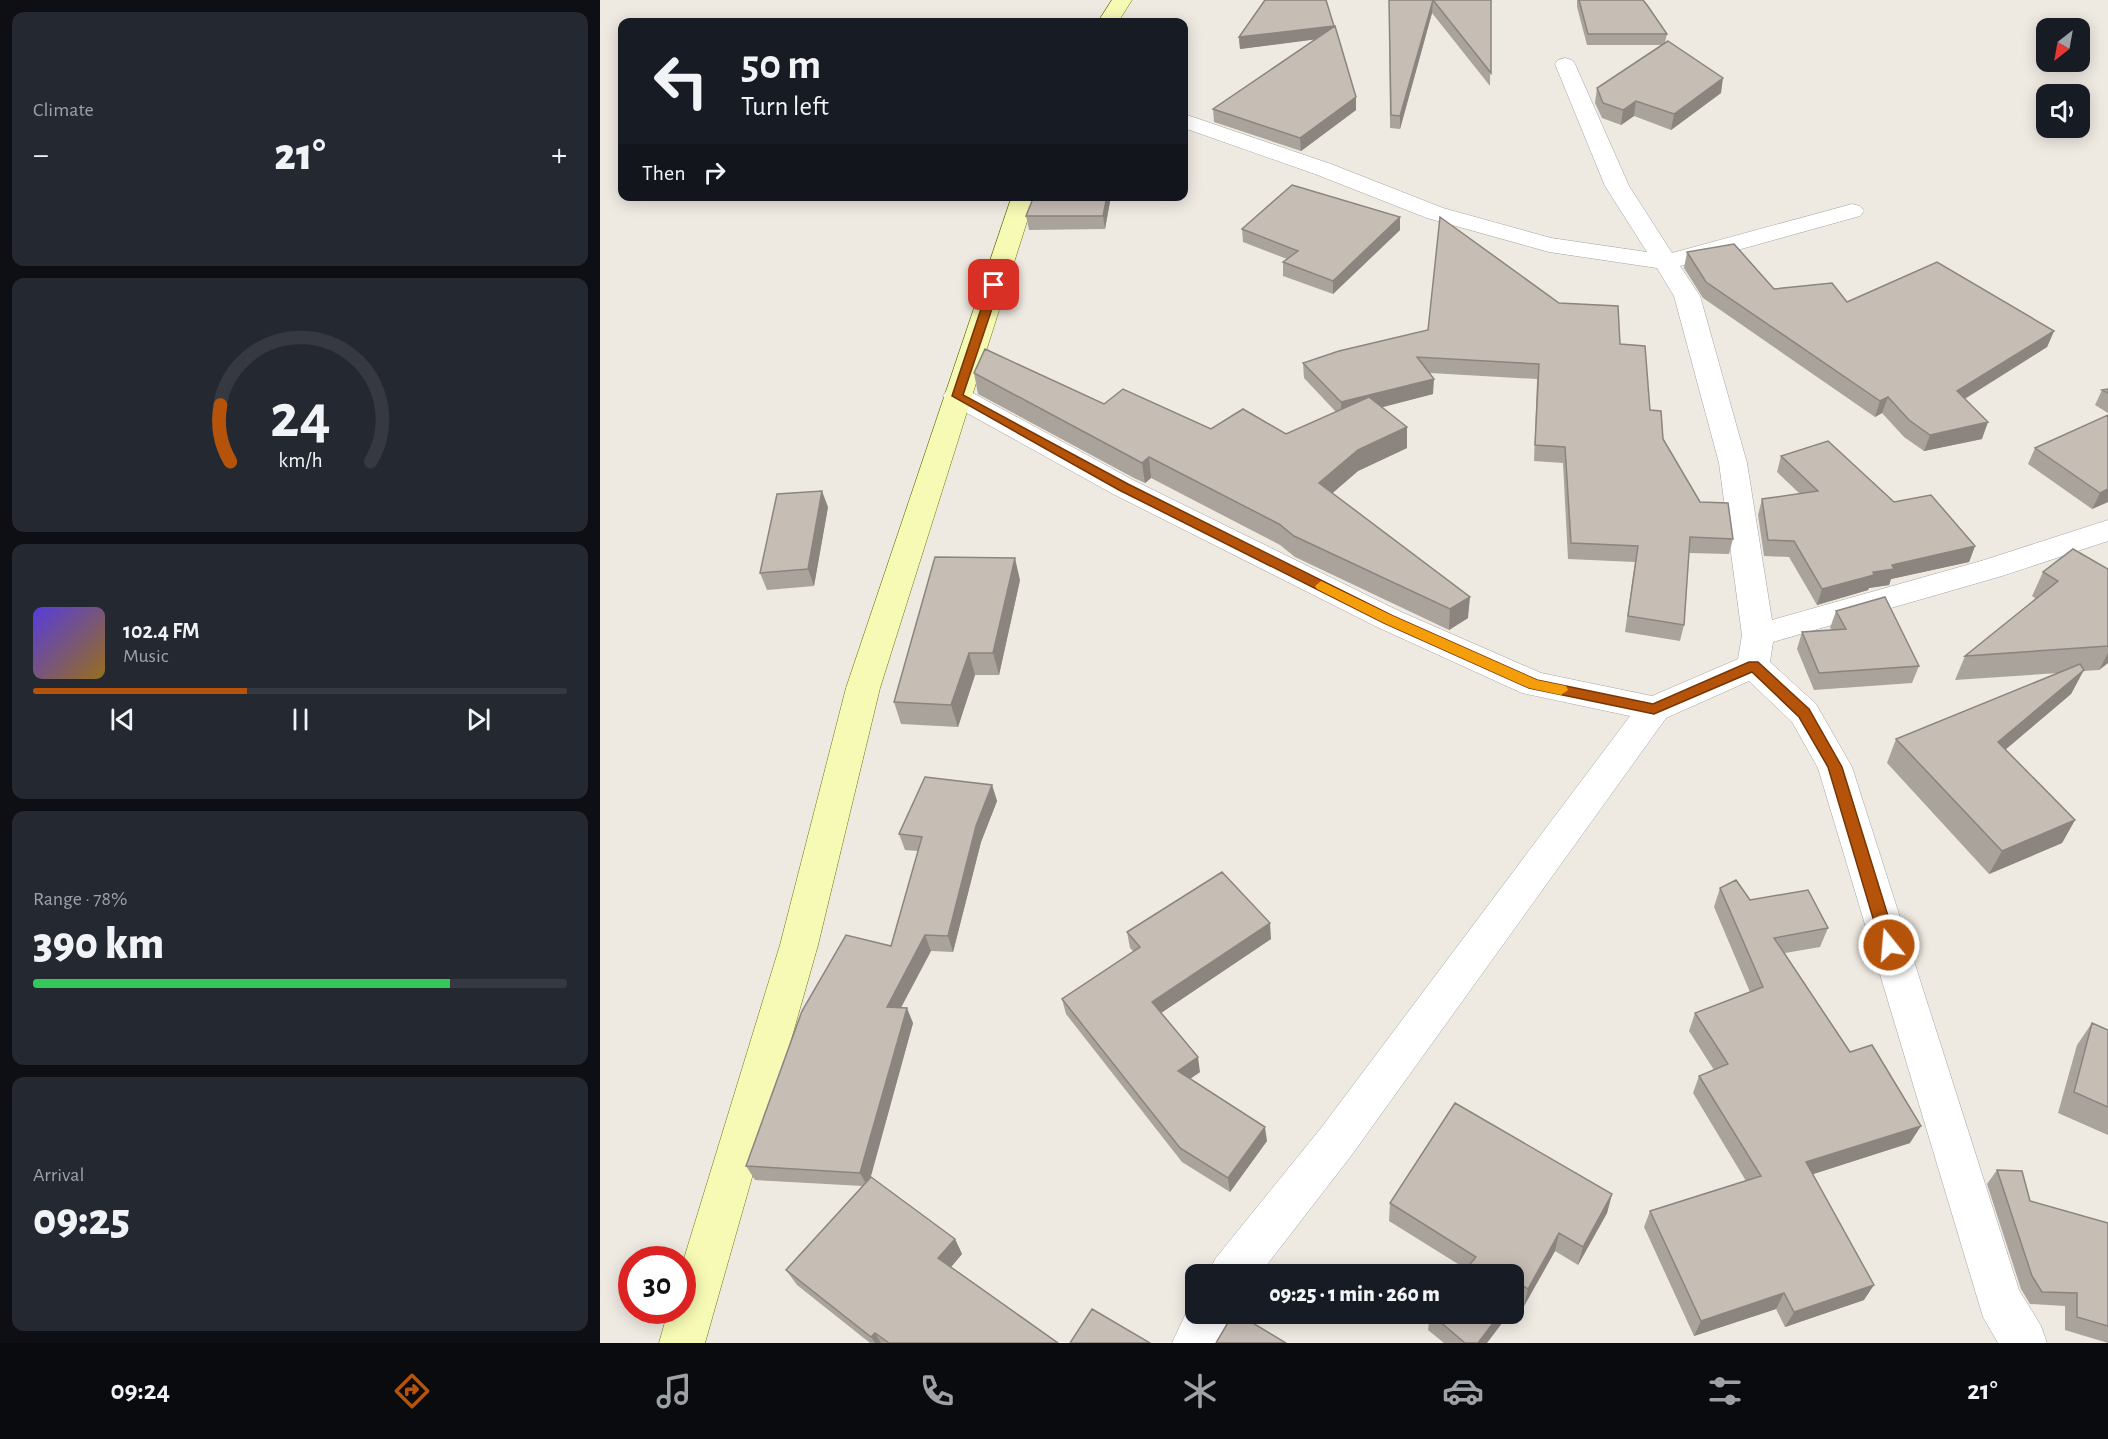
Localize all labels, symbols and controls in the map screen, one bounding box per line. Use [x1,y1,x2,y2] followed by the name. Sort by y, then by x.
[2036,18,2090,72] north arrow
[2036,18,2090,138] map controls
[642,42,720,120] icon: left
[741,44,821,86] text: 50 m
[2036,84,2090,138] button: sound
[741,93,829,120] text: Turn left
[33,100,94,120] text: Climate
[274,133,326,178] text: 21°
[33,139,49,172] text: −
[551,139,567,172] text: +
[698,156,731,189] icon: right
[642,162,686,184] text: Then
[968,259,1019,310] pin
[977,268,1010,301] icon: arrive
[270,386,330,448] text: 24
[278,451,322,472] text: km/h
[123,620,200,642] text: 102.4 FM
[123,646,169,666] text: Music
[106,703,139,736] icon: previous
[284,703,317,736] icon: pause
[462,703,495,736] icon: next
[33,889,128,909] text: Range · 78%
[1857,913,1921,977] position arrow
[33,922,164,967] text: 390 km
[33,1165,84,1185] text: Arrival
[33,1198,130,1243] text: 09:25
[618,1246,696,1324] speed limit sign: 30
[1269,1283,1440,1305] text: 09:25 · 1 min · 260 m
[391,1370,433,1412] icon: directions
[653,1370,695,1412] icon: music
[916,1370,958,1412] icon: phone
[1179,1370,1221,1412] icon: climate
[1442,1370,1484,1412] icon: car
[1704,1370,1746,1412] icon: filters
[110,1377,170,1404] text: 09:24
[1967,1377,1998,1404] text: 21°

